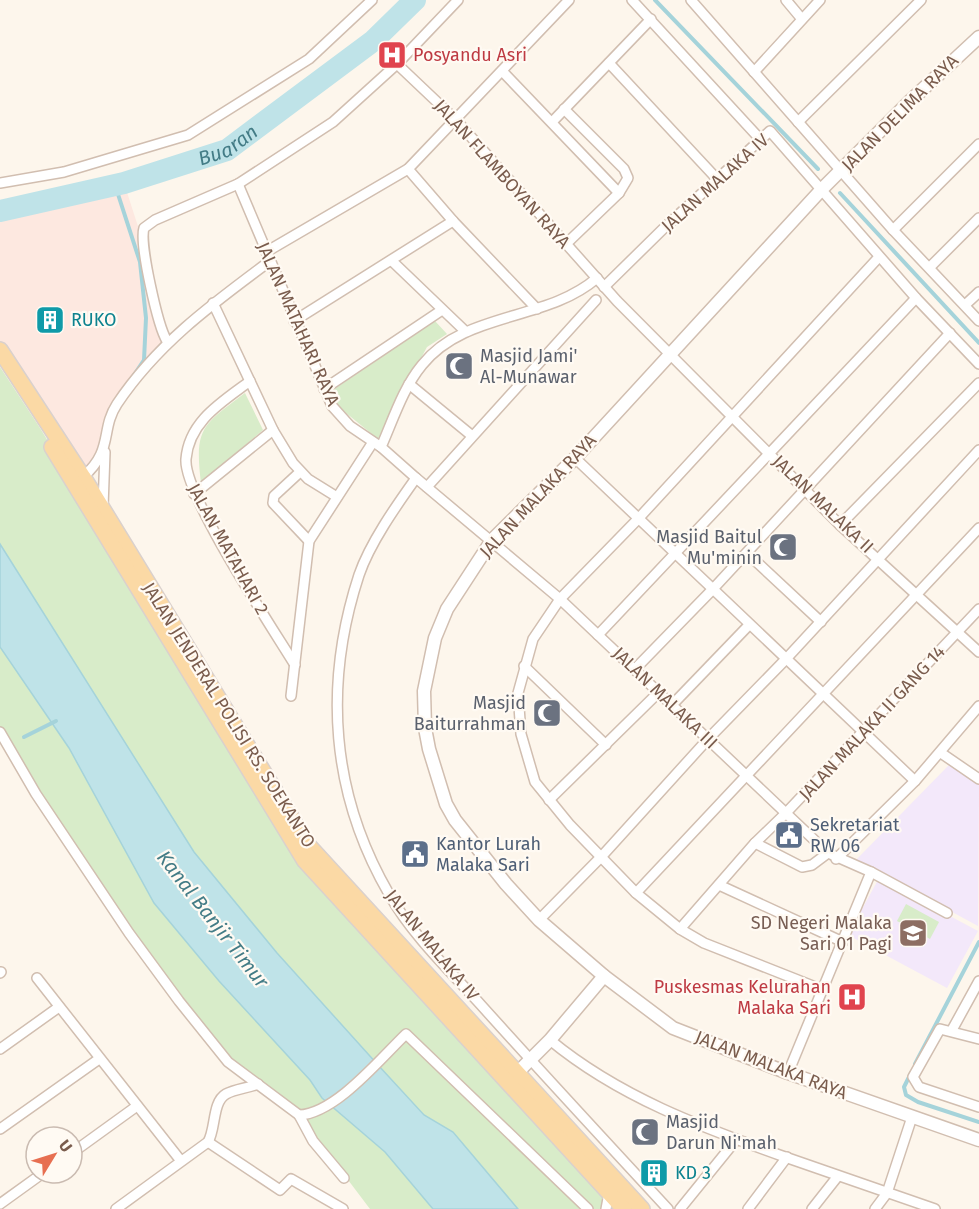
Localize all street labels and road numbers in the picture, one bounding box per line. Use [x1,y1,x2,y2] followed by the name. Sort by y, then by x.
[837,49,964,176] street label: JALAN DELIMA RAYA
[429,95,575,254] street label: JALAN FLAMBOYAN RAYA
[657,129,773,237] street label: JALAN MALAKA IV
[252,238,344,410] street label: JALAN MATAHARI RAYA
[475,429,601,562] street label: JALAN MALAKA RAYA
[768,450,878,558] street label: JALAN MALAKA II
[183,480,273,619] street label: JALAN MATAHARI 2
[138,578,320,852] street label: JALAN JENDERAL POLISI RS. SOEKANTO
[794,640,950,805] street label: JALAN MALAKA II GANG 14
[608,642,722,754] street label: JALAN MALAKA III
[380,885,484,1005] street label: JALAN MALAKA IV
[692,1026,851,1104] street label: JALAN MALAKA RAYA

